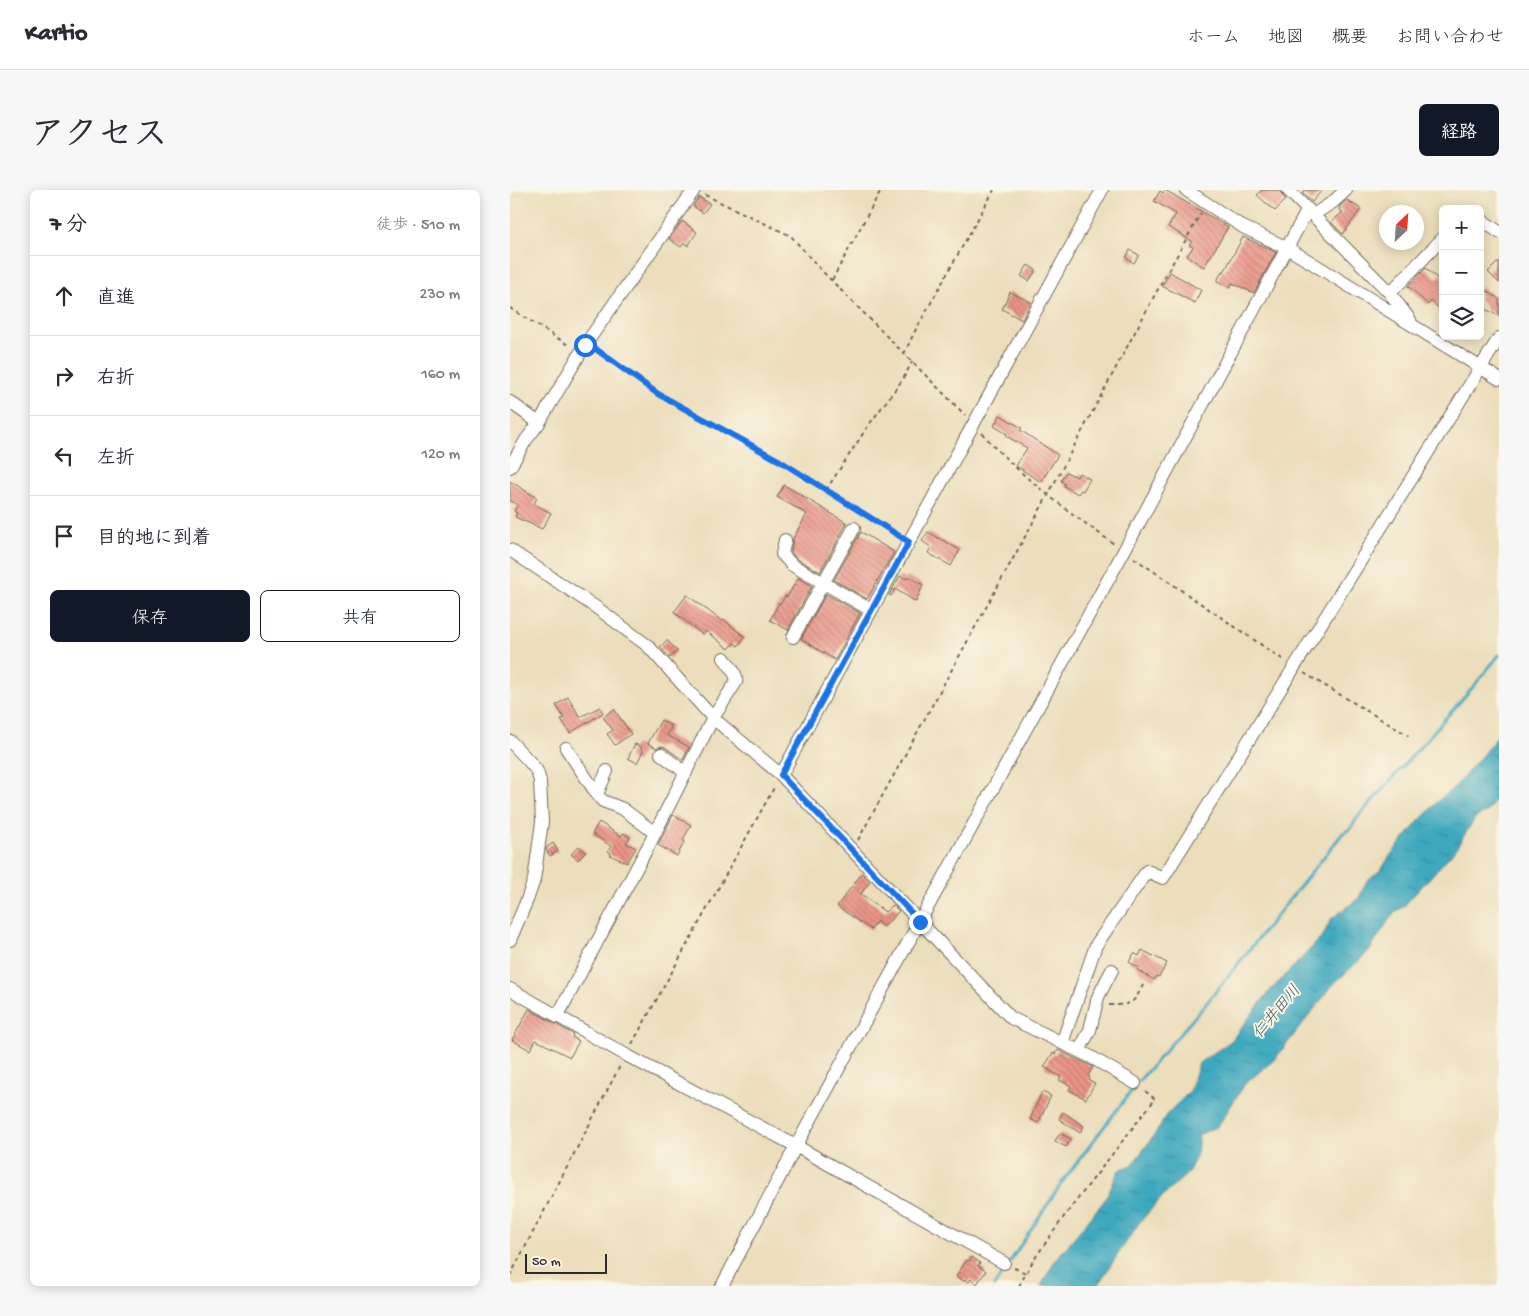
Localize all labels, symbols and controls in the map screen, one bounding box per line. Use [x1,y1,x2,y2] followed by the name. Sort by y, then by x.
[25,20,88,49] text: Kartio
[1187,28,1240,49] text: ホーム
[1268,28,1304,49] text: 地図
[1332,28,1368,49] text: 概要
[1396,28,1504,49] text: お問い合わせ
[1419,104,1499,156] button: 経路
[30,117,168,158] text: アクセス
[1379,205,1424,250] north arrow
[1439,205,1484,340] map controls
[1439,205,1484,250] button: +
[50,214,87,239] text: 7 分
[376,217,460,236] text: 徒歩 · 510 m
[1439,250,1484,295] button: −
[50,282,78,310] icon: ahead
[420,286,460,305] text: 230 m
[97,288,135,311] text: 直進
[1439,295,1484,340] button: layers
[574,334,597,357] route start
[50,362,78,390] icon: right
[421,366,460,385] text: 160 m
[97,368,135,391] text: 右折
[50,442,78,470] icon: left
[421,446,460,465] text: 120 m
[97,448,135,471] text: 左折
[50,522,78,550] icon: arrive
[97,528,211,551] text: 目的地に到着
[50,590,250,642] button: 保存
[260,590,460,642] button: 共有
[909,911,932,934] route end
[1249,982,1306,1044] water label: 仁井田川
[525,1251,608,1274] scale bar
[532,1254,561,1271] text: 50 m

